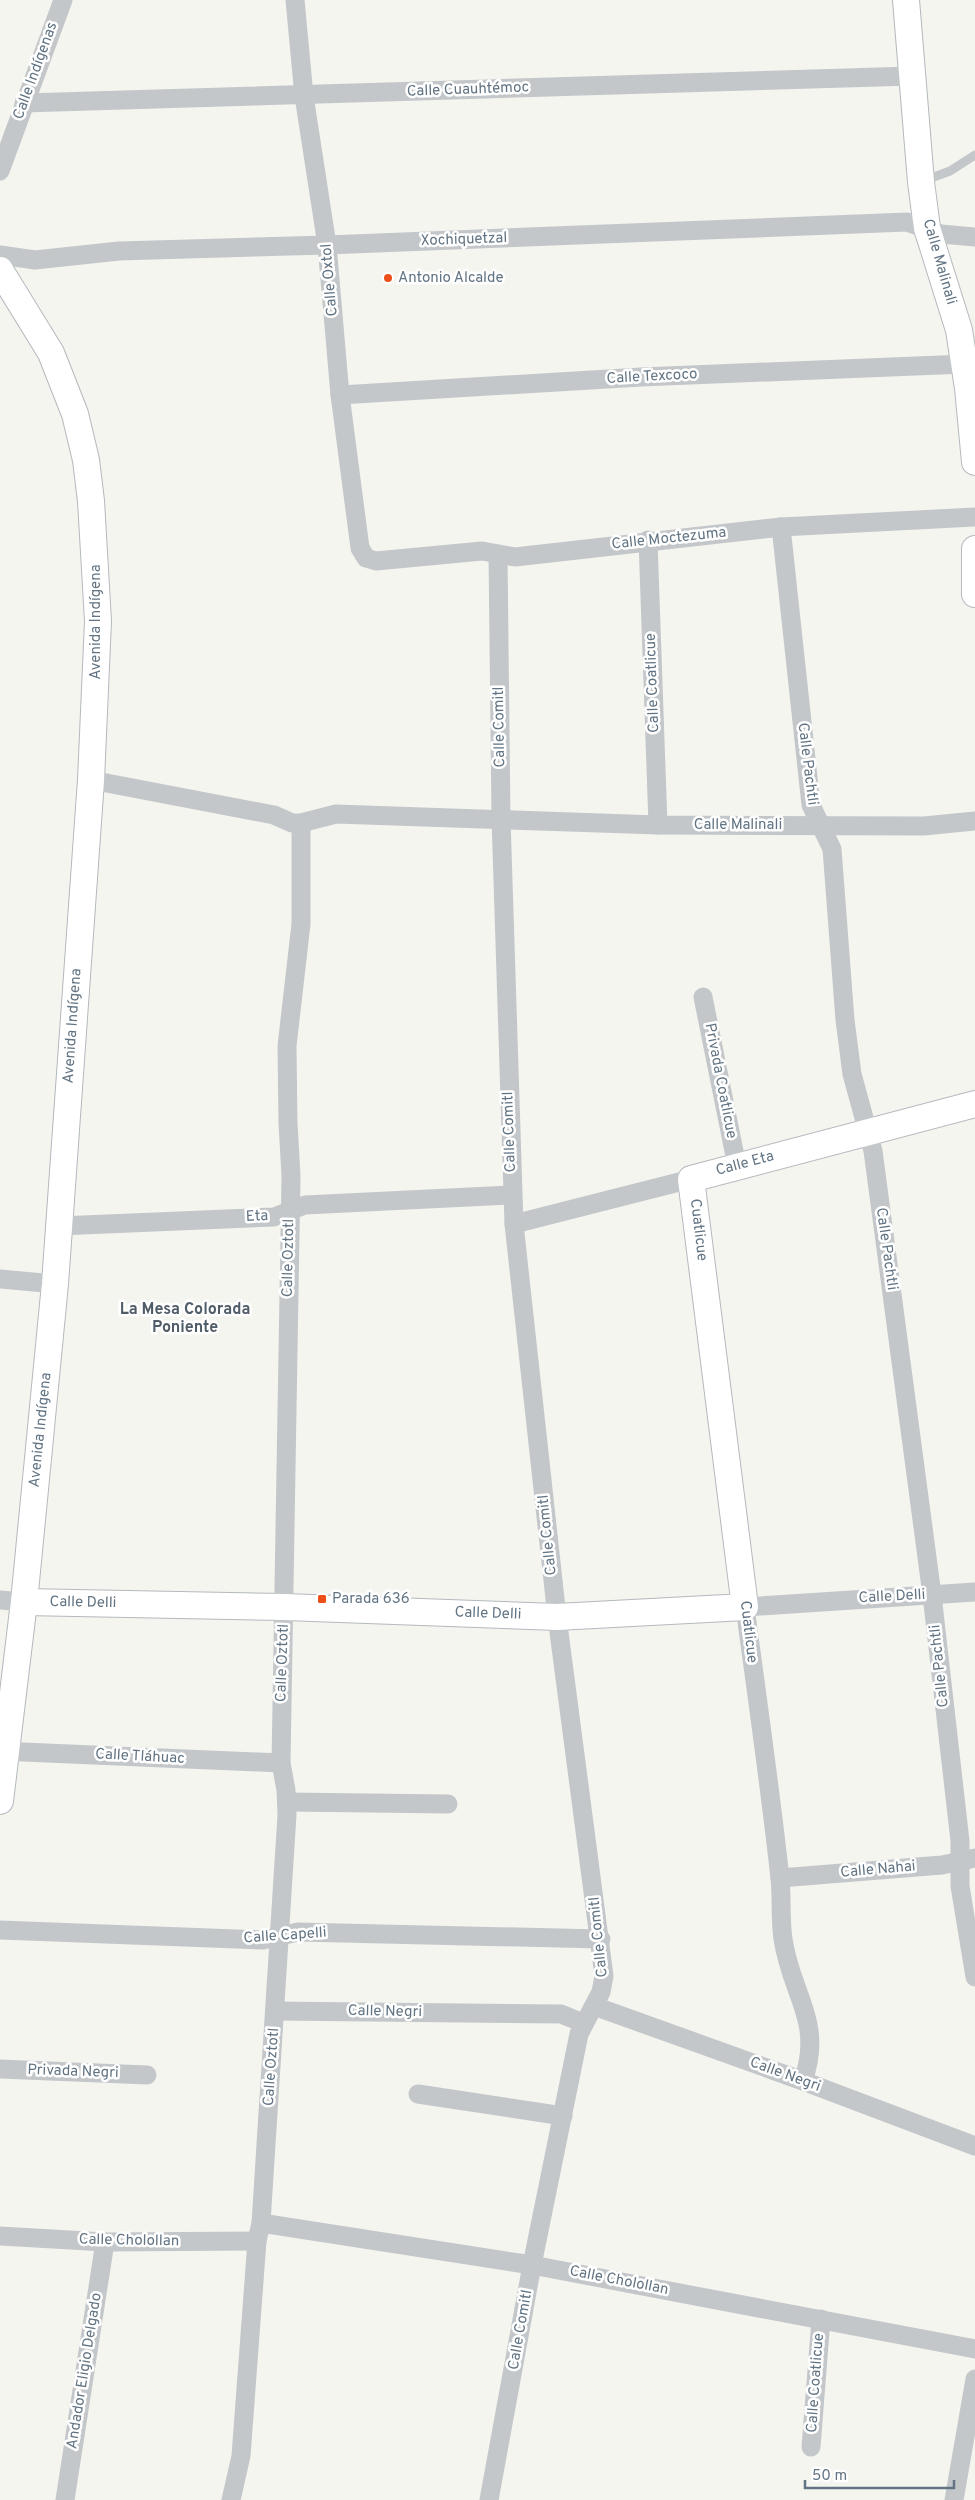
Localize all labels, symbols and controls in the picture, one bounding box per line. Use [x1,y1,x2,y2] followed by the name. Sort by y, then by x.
[10,20,62,122] street label: Calle Indígenas
[406,78,530,102] street label: Calle Cuauhtémoc
[918,217,960,307] street label: Calle Malinali
[420,229,508,251] street label: Xochiquetzal
[317,243,343,317] street label: Calle Oxtol
[398,269,504,288] place label: Antonio Alcalde
[382,272,394,284] marker: Antonio Alcalde
[606,365,698,389] street label: Calle Texcoco
[611,524,727,554] street label: Calle Moctezuma
[87,564,106,680] street label: Avenida Indígena
[642,633,664,733] street label: Calle Coatlicue
[490,686,510,768] street label: Calle Comitl
[793,722,821,806] street label: Calle Pachtli
[694,816,782,835] street label: Calle Malinali
[59,968,87,1084] street label: Avenida Indígena
[699,1022,741,1140] street label: Privada Coatlicue
[499,1091,521,1173] street label: Calle Comitl
[714,1147,776,1181] street label: Calle Eta
[685,1198,711,1262] street label: Cuatlicue
[245,1207,269,1227] street label: Eta
[871,1207,901,1291] street label: Calle Pachtli
[279,1219,299,1297] street label: Calle Oztotl
[120,1300,250,1338] district label: La Mesa Colorada Poniente
[26,1372,56,1488] street label: Avenida Indígena
[534,1494,562,1576] street label: Calle Comitl
[858,1586,926,1608] street label: Calle Delli
[332,1590,410,1609] place label: Parada 636
[49,1593,117,1613] street label: Calle Delli
[316,1593,328,1605] marker: Parada 636
[735,1600,761,1664] street label: Cuatlicue
[454,1603,522,1625] street label: Calle Delli
[272,1624,294,1702] street label: Calle Oztotl
[926,1624,954,1708] street label: Calle Pachtli
[95,1745,185,1769] street label: Calle Tláhuac
[840,1857,916,1883] street label: Calle Nahai
[585,1896,613,1978] street label: Calle Comitl
[243,1924,327,1948] street label: Calle Capelli
[348,2002,422,2022] street label: Calle Negri
[260,2027,284,2107] street label: Calle Oztotl
[747,2053,823,2097] street label: Calle Negri
[27,2061,119,2083] street label: Privada Negri
[79,2231,179,2251] street label: Calle Cholollan
[568,2262,670,2300] street label: Calle Cholollan
[505,2288,537,2372] street label: Calle Comitl
[63,2292,107,2450] street label: Andador Eligio Delgado
[803,2332,829,2434] street label: Calle Coatlicue
[805,2458,954,2490] scale bar
[812,2467,847,2486] text: 50 m

